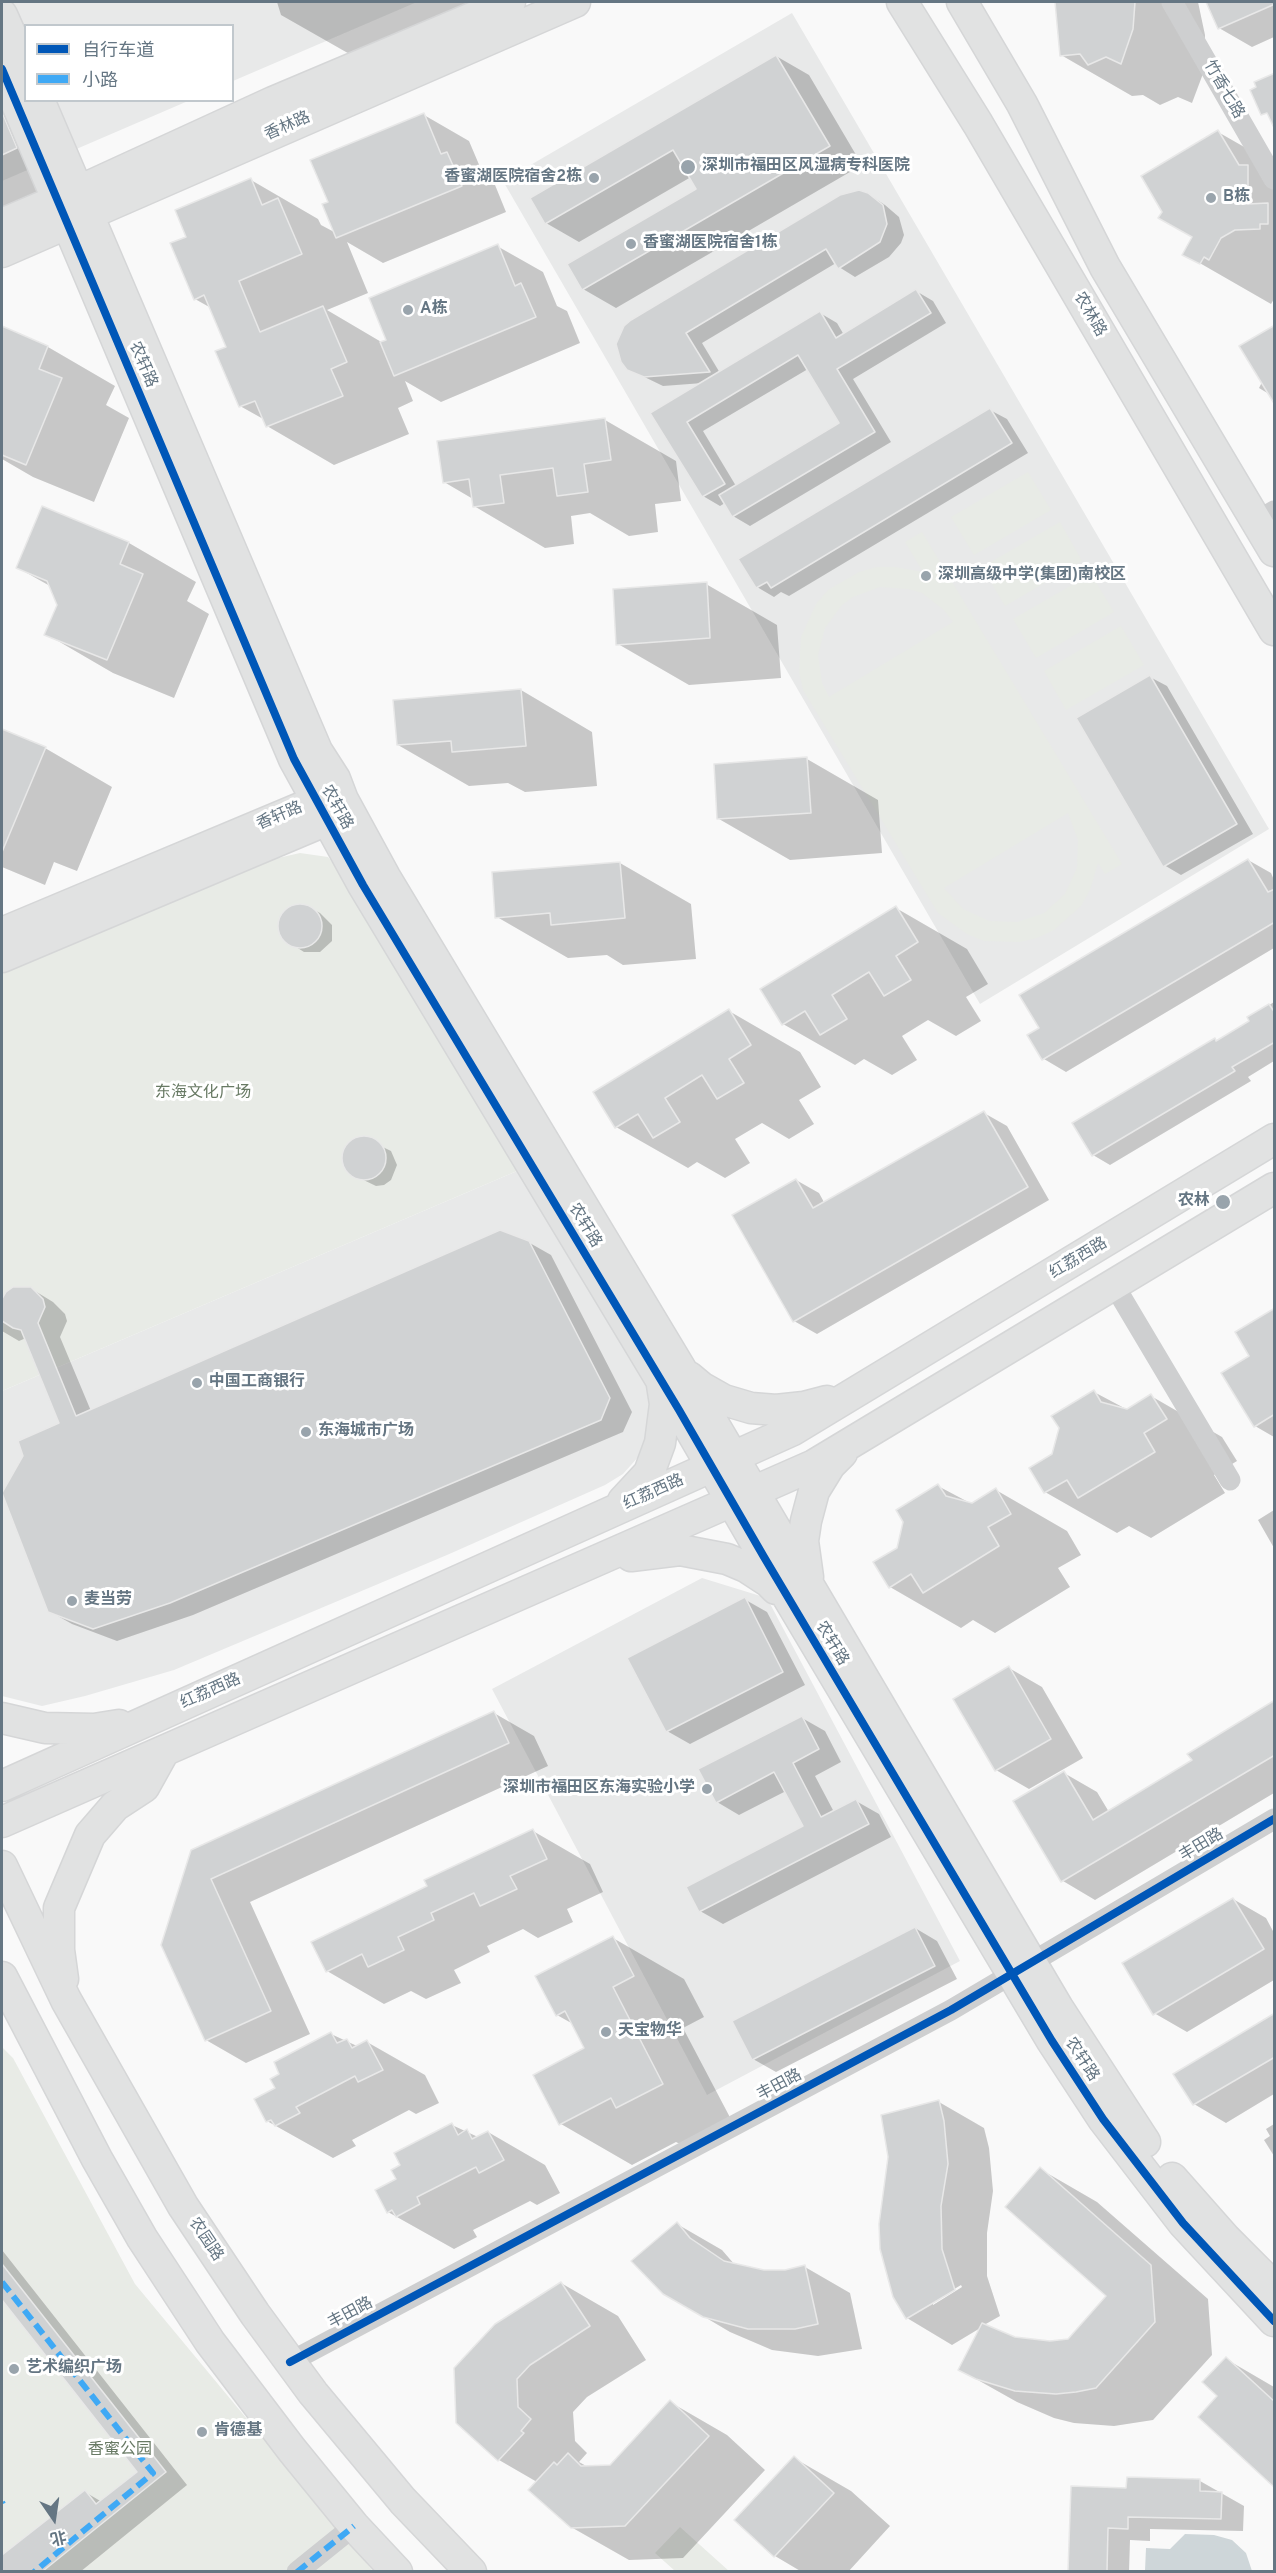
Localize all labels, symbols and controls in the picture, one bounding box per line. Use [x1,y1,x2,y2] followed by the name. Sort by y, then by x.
[24,24,234,102] legend
[82,40,154,63] text: 自行车道
[1199,57,1247,123] street label: 竹香七路
[82,70,118,93] text: 小路
[262,108,314,146] street label: 香林路
[702,157,910,177] place label: 深圳市福田区风湿病专科医院
[679,158,697,176] marker: 深圳市福田区风湿病专科医院
[444,168,582,188] place label: 香蜜湖医院宿舍2栋
[587,171,601,185] marker: 香蜜湖医院宿舍2栋
[1223,188,1250,208] place label: B栋
[1204,191,1218,205] marker: B栋
[643,234,777,254] place label: 香蜜湖医院宿舍1栋
[624,237,638,251] marker: 香蜜湖医院宿舍1栋
[1069,289,1109,341] street label: 农林路
[420,300,447,320] place label: A栋
[401,303,415,317] marker: A栋
[124,339,160,391] street label: 农轩路
[938,566,1126,586] place label: 深圳高级中学(集团)南校区
[919,569,933,583] marker: 深圳高级中学(集团)南校区
[316,782,356,834] street label: 农轩路
[254,799,306,835] street label: 香轩路
[155,1084,251,1104] park label: 东海文化广场
[1178,1192,1210,1212] place label: 农林
[1214,1193,1232,1211] marker: 农林
[563,1200,605,1252] street label: 农轩路
[1047,1234,1111,1284] street label: 红荔西路
[209,1373,305,1393] place label: 中国工商银行
[190,1376,204,1390] marker: 中国工商银行
[318,1422,414,1442] place label: 东海城市广场
[299,1425,313,1439] marker: 东海城市广场
[621,1471,687,1515] street label: 红荔西路
[84,1591,132,1611] place label: 麦当劳
[65,1594,79,1608] marker: 麦当劳
[810,1618,852,1670] street label: 农轩路
[178,1670,244,1714] street label: 红荔西路
[503,1779,695,1799] place label: 深圳市福田区东海实验小学
[700,1782,714,1796] marker: 深圳市福田区东海实验小学
[1176,1825,1228,1867] street label: 丰田路
[618,2022,682,2042] place label: 天宝物华
[599,2025,613,2039] marker: 天宝物华
[1060,2035,1102,2085] street label: 农轩路
[754,2066,806,2106] street label: 丰田路
[184,2215,226,2265] street label: 农园路
[325,2294,377,2334] street label: 丰田路
[26,2359,122,2379] place label: 艺术编织广场
[7,2362,21,2376] marker: 艺术编织广场
[214,2422,262,2442] place label: 肯德基
[195,2425,209,2439] marker: 肯德基
[88,2441,152,2461] park label: 香蜜公园
[24,2489,84,2549] north arrow
[48,2525,68,2548] text: 北

